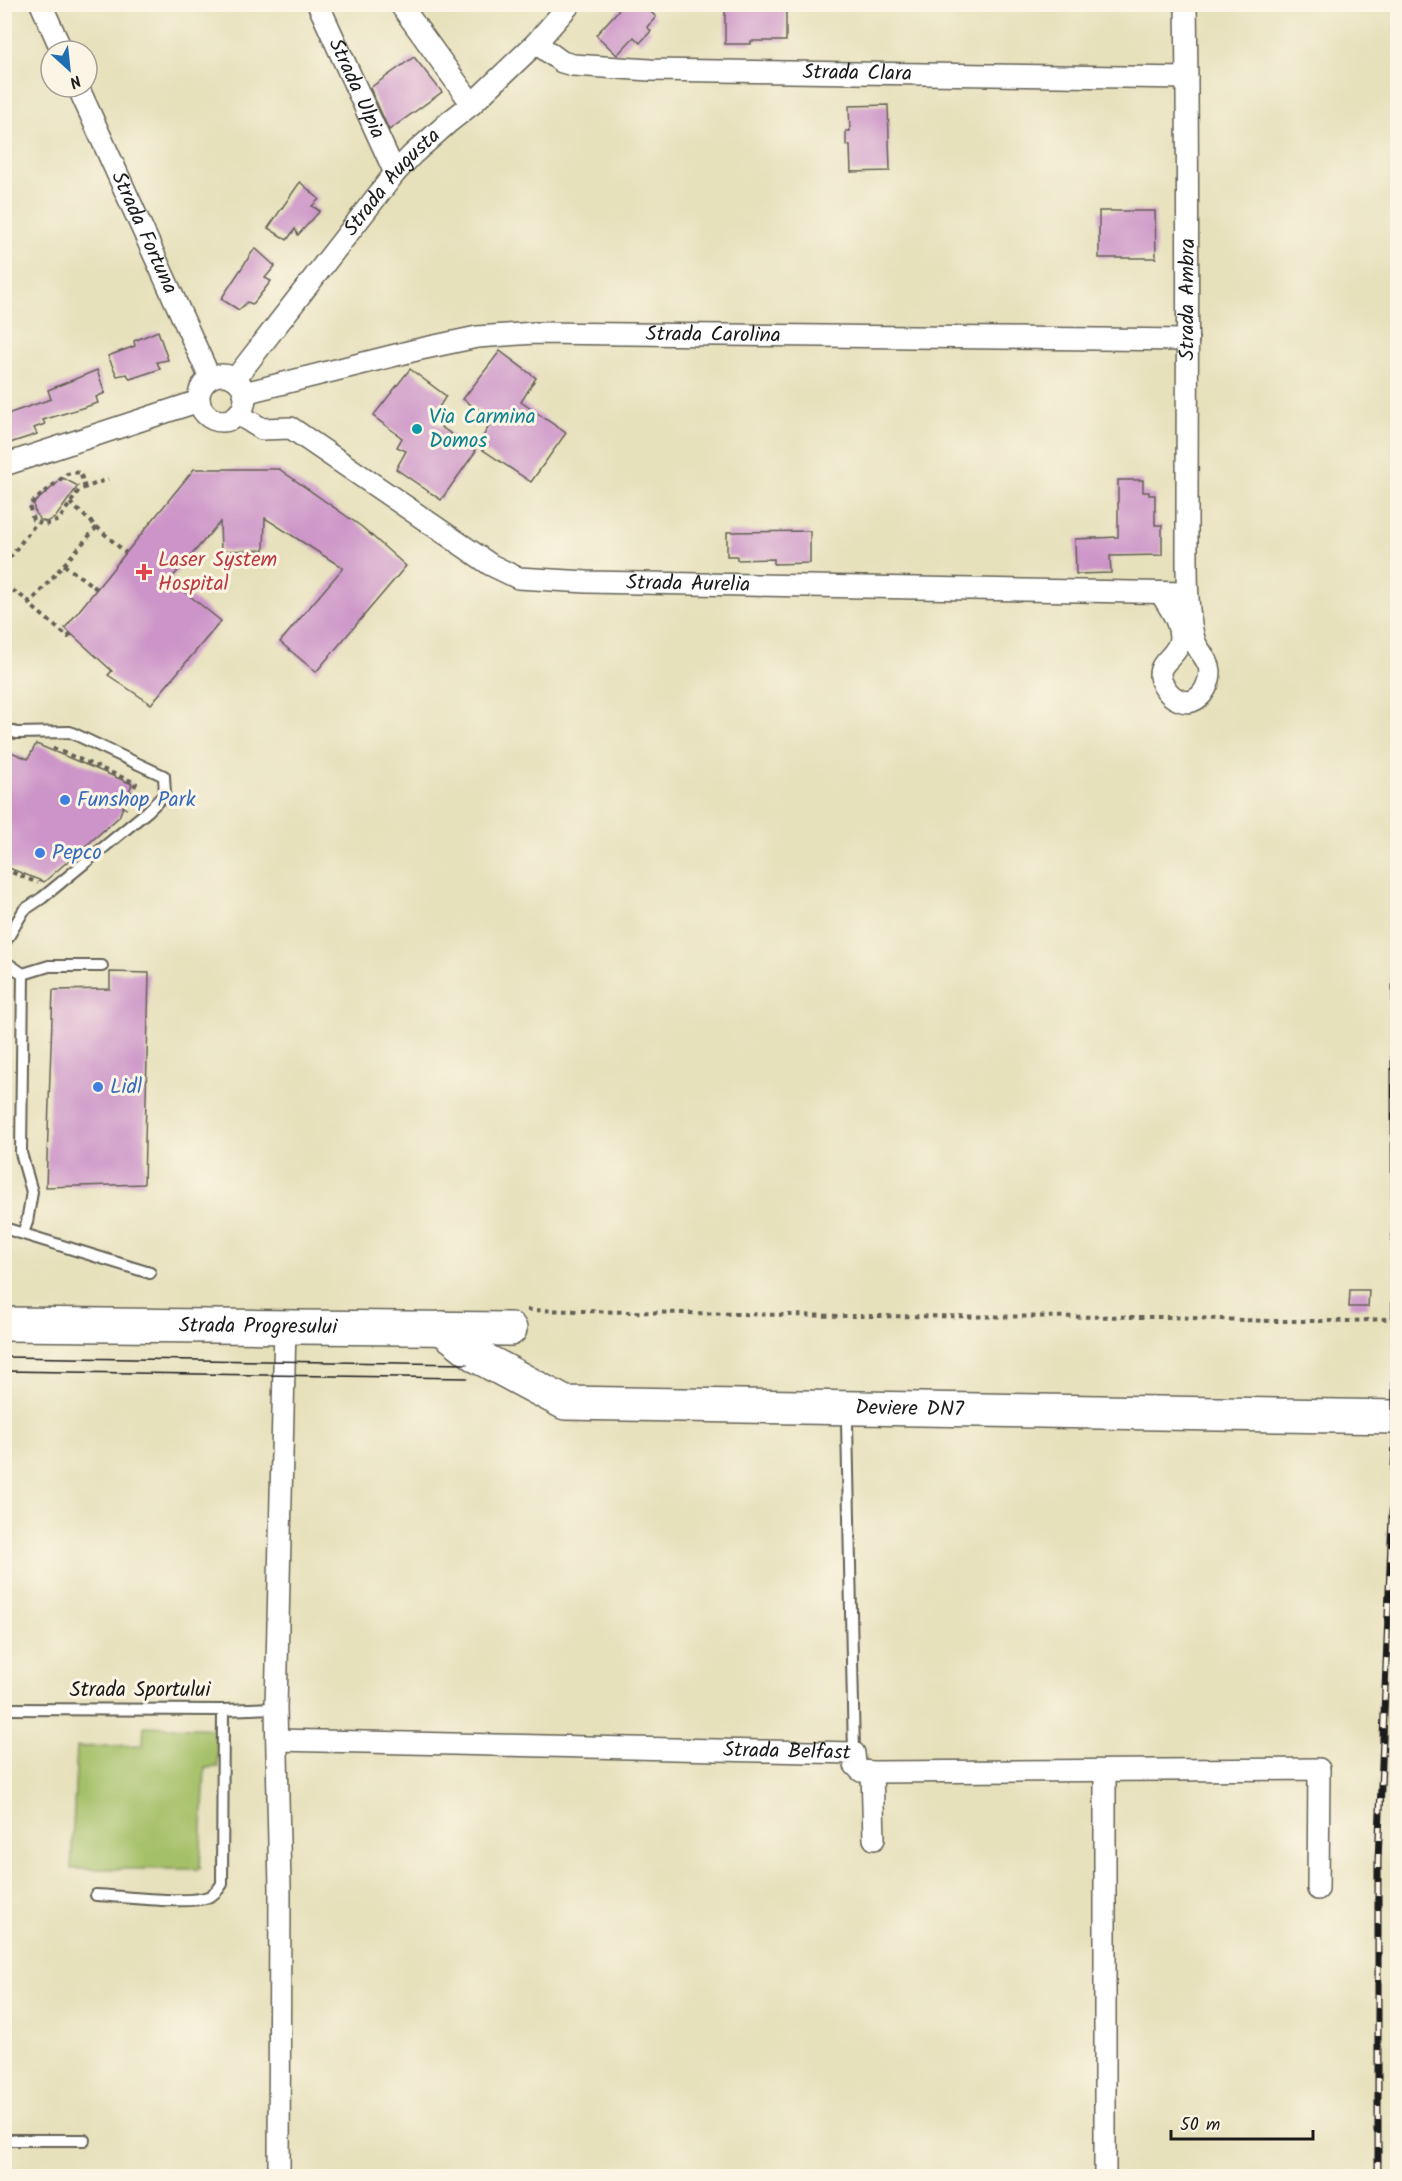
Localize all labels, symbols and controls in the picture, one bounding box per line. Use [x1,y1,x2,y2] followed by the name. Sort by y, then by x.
[319,33,394,144] street label: Strada Ulpia
[39,39,99,99] north arrow
[802,56,912,90] street label: Strada Clara
[65,68,85,94] text: N
[335,120,448,243] street label: Strada Augusta
[102,166,186,299] street label: Strada Fortuna
[1171,238,1204,361] street label: Strada Ambra
[646,318,781,352] street label: Strada Carolina
[429,401,536,458] place label: Via Carmina Domos
[410,422,424,436] marker: Via Carmina Domos
[158,544,277,601] place label: Laser System Hospital
[135,563,153,581] marker: Laser System Hospital
[626,566,751,601] street label: Strada Aurelia
[77,784,196,817] place label: Funshop Park
[58,793,72,807] marker: Funshop Park
[52,837,102,870] place label: Pepco
[33,846,47,860] marker: Pepco
[110,1071,142,1104] place label: Lidl
[91,1080,105,1094] marker: Lidl
[179,1309,338,1344] street label: Strada Progresului
[855,1391,965,1426] street label: Deviere DN7
[70,1674,211,1707] street label: Strada Sportului
[723,1734,852,1769] street label: Strada Belfast
[1171,2103,1314,2141] scale bar
[1180,2111,1220,2140] text: 50 m

